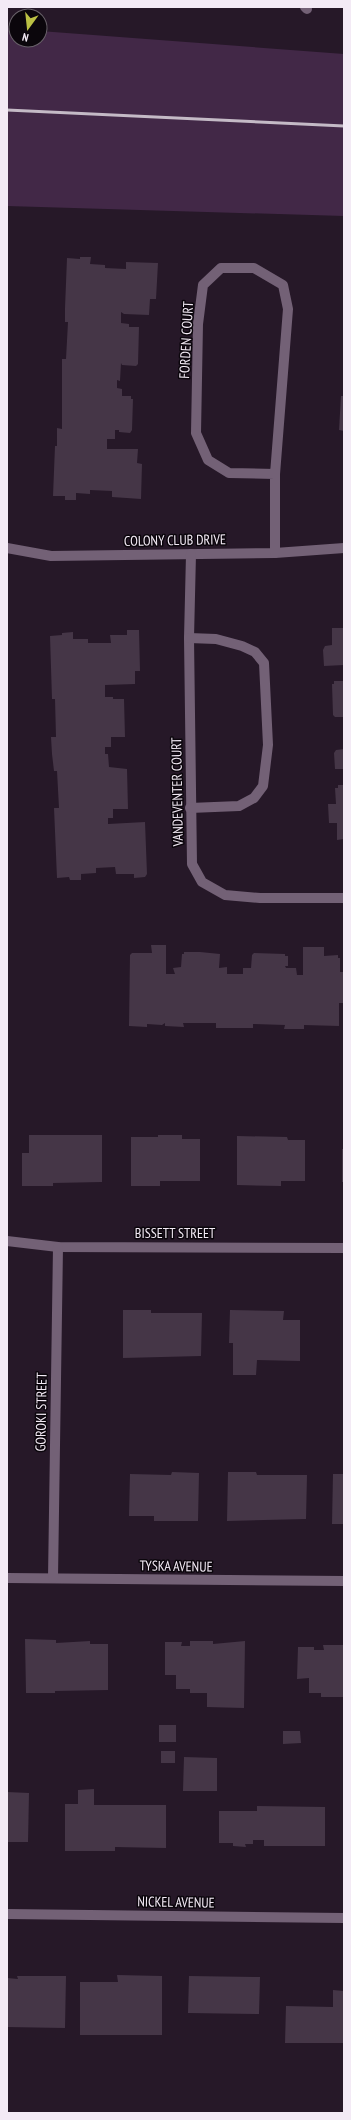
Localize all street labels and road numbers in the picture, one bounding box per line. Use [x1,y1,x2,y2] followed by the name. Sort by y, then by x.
[175,300,197,379] street label: FORDEN COURT
[124,530,226,550] street label: COLONY CLUB DRIVE
[167,737,187,848] street label: VANDEVENTER COURT
[135,1224,216,1242] street label: BISSETT STREET
[31,1372,51,1452] street label: GOROKI STREET
[139,1556,213,1576] street label: TYSKA AVENUE
[137,1892,215,1912] street label: NICKEL AVENUE

